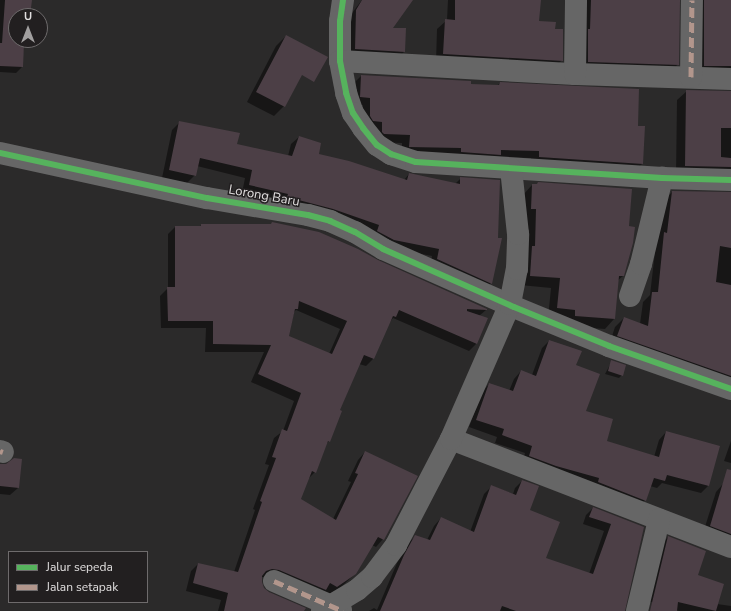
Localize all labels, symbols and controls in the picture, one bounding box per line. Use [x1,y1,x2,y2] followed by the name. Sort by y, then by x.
[8,8,48,48] north arrow
[24,9,32,24] text: U
[227,182,301,210] street label: Lorong Baru
[8,551,148,603] legend
[46,559,113,575] text: Jalur sepeda
[46,579,118,595] text: Jalan setapak

